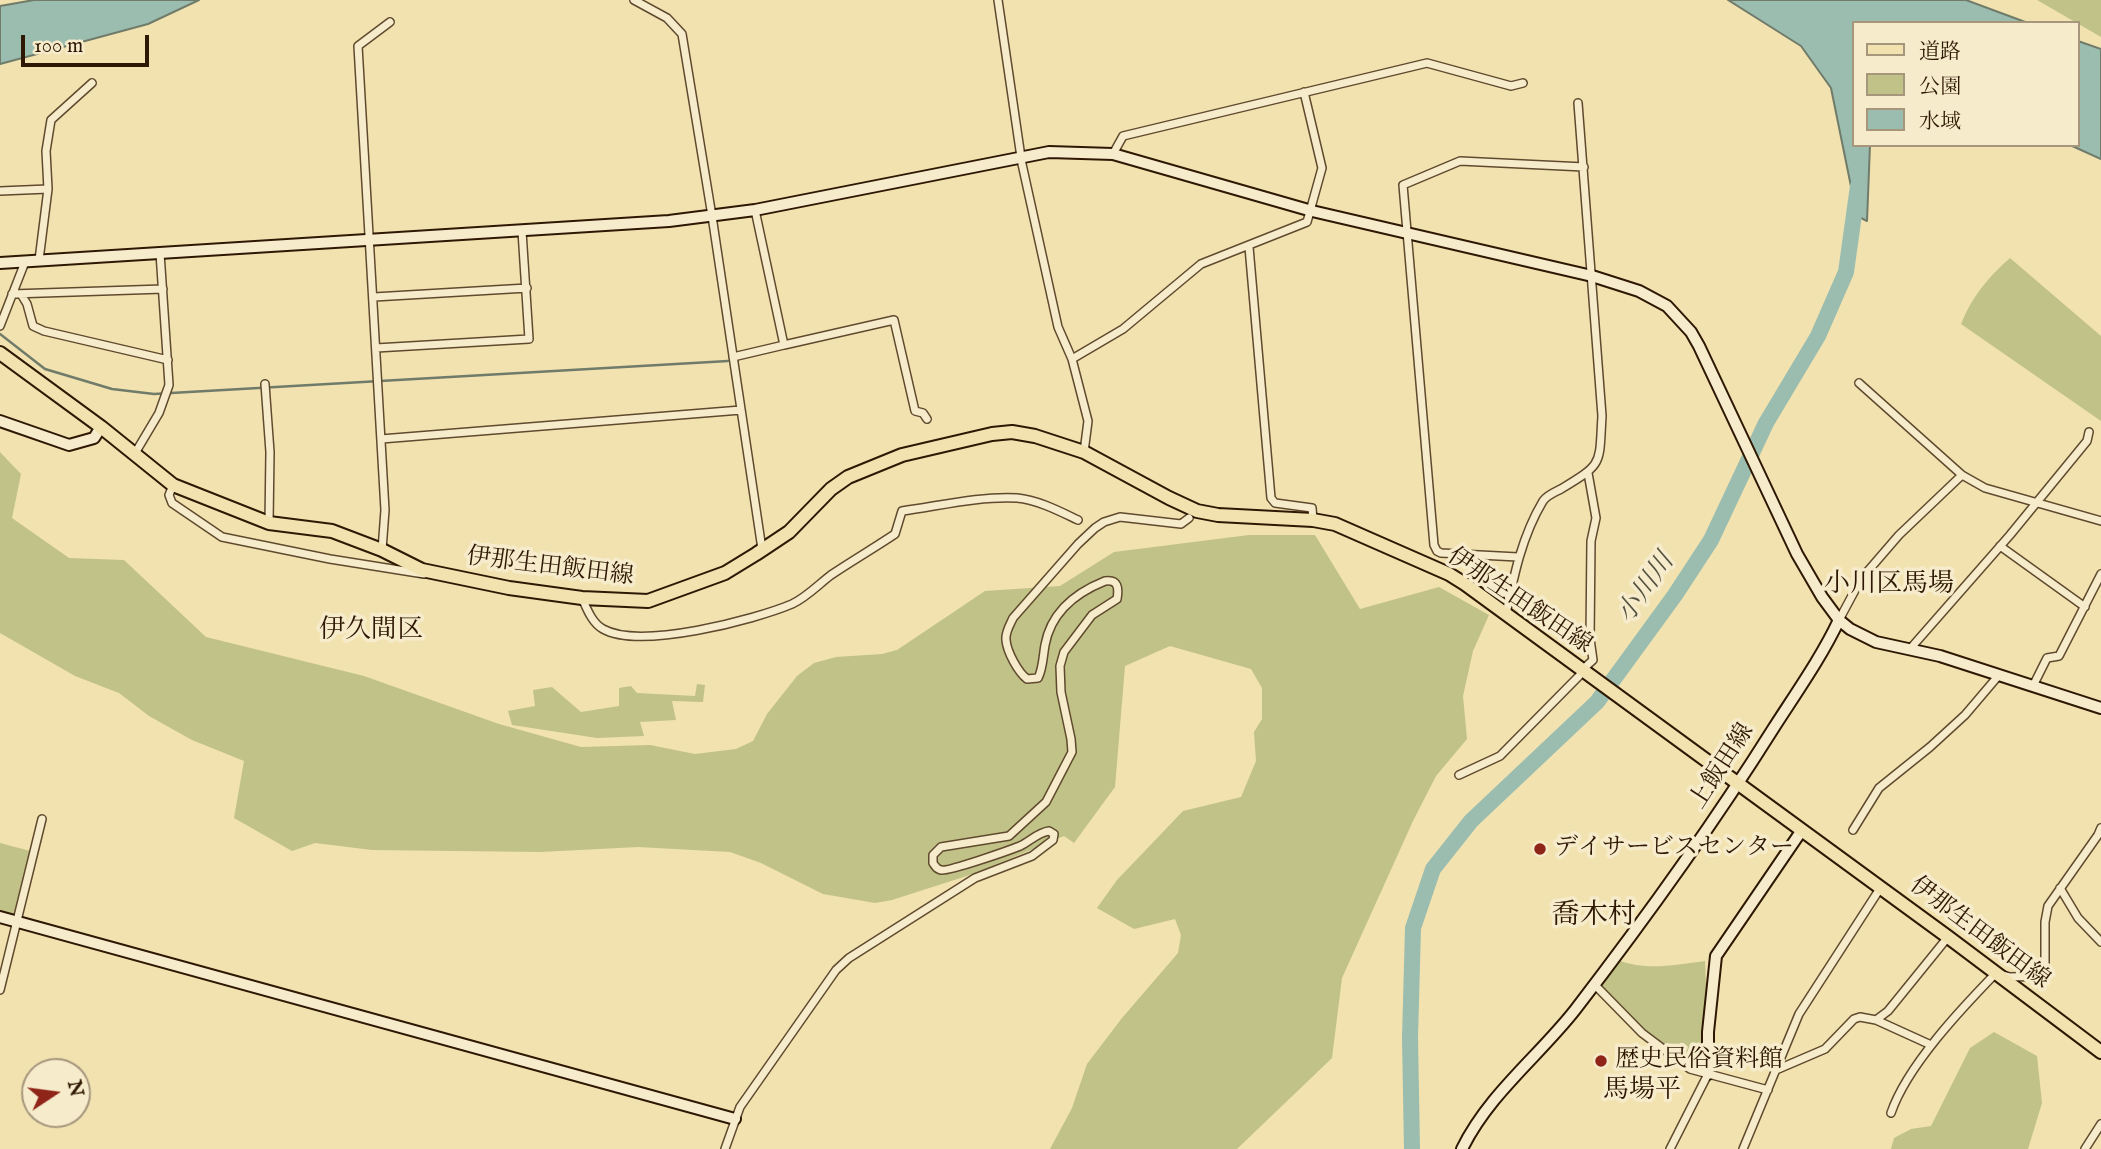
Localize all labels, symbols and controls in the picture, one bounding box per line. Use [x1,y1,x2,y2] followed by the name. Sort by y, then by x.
[24,21,152,65] scale bar
[1853,21,2080,147] legend
[34,33,83,60] text: 100 m
[1919,39,1961,66] text: 道路
[1919,74,1961,101] text: 公園
[1919,109,1961,136] text: 水域
[465,543,635,593] street label: 伊那生田飯田線
[1441,543,1597,661] street label: 伊那生田飯田線
[1612,548,1682,630] water label: 小川川
[1824,570,1954,602] district label: 小川区馬場
[319,616,423,648] district label: 伊久間区
[1685,719,1761,815] street label: 上飯田線
[1554,835,1794,863] place label: デイサービスセンター
[1532,841,1548,857] marker: デイサービスセンター
[1903,872,2055,996] street label: 伊那生田飯田線
[1552,900,1636,934] district label: 喬木村
[1615,1047,1783,1075] place label: 歴史民俗資料館
[1593,1053,1609,1069] marker: 歴史民俗資料館
[21,1058,91,1128] north arrow
[1603,1076,1681,1108] district label: 馬場平
[61,1078,88,1099] text: N

